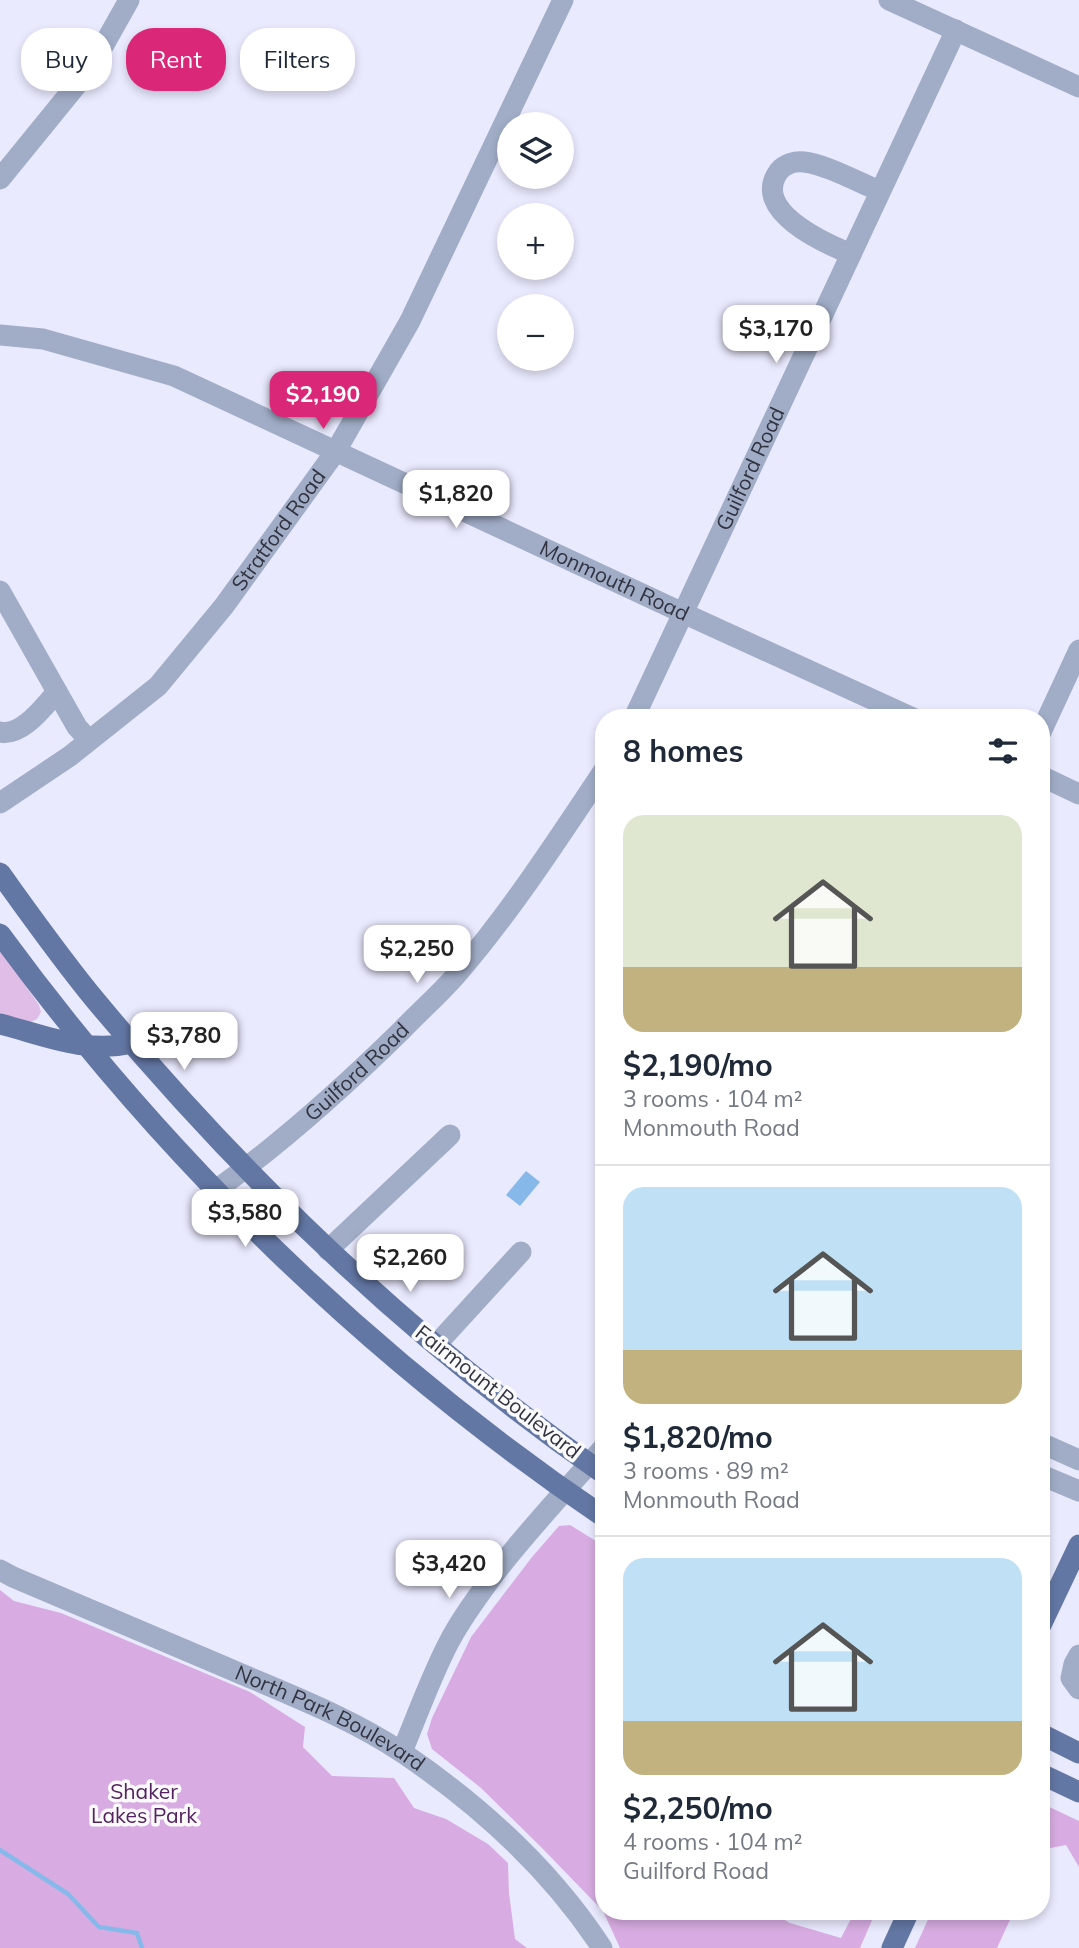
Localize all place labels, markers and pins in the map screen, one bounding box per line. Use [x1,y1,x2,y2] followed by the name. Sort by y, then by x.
[719,306,833,365] pin: $3,170
[266,372,380,431] pin: $2,190
[399,470,513,530] pin: $1,820
[360,926,474,985] pin: $2,250
[127,1012,241,1072] pin: $3,780
[188,1190,302,1249] pin: $3,580
[353,1234,467,1294] pin: $2,260
[392,1540,506,1600] pin: $3,420

